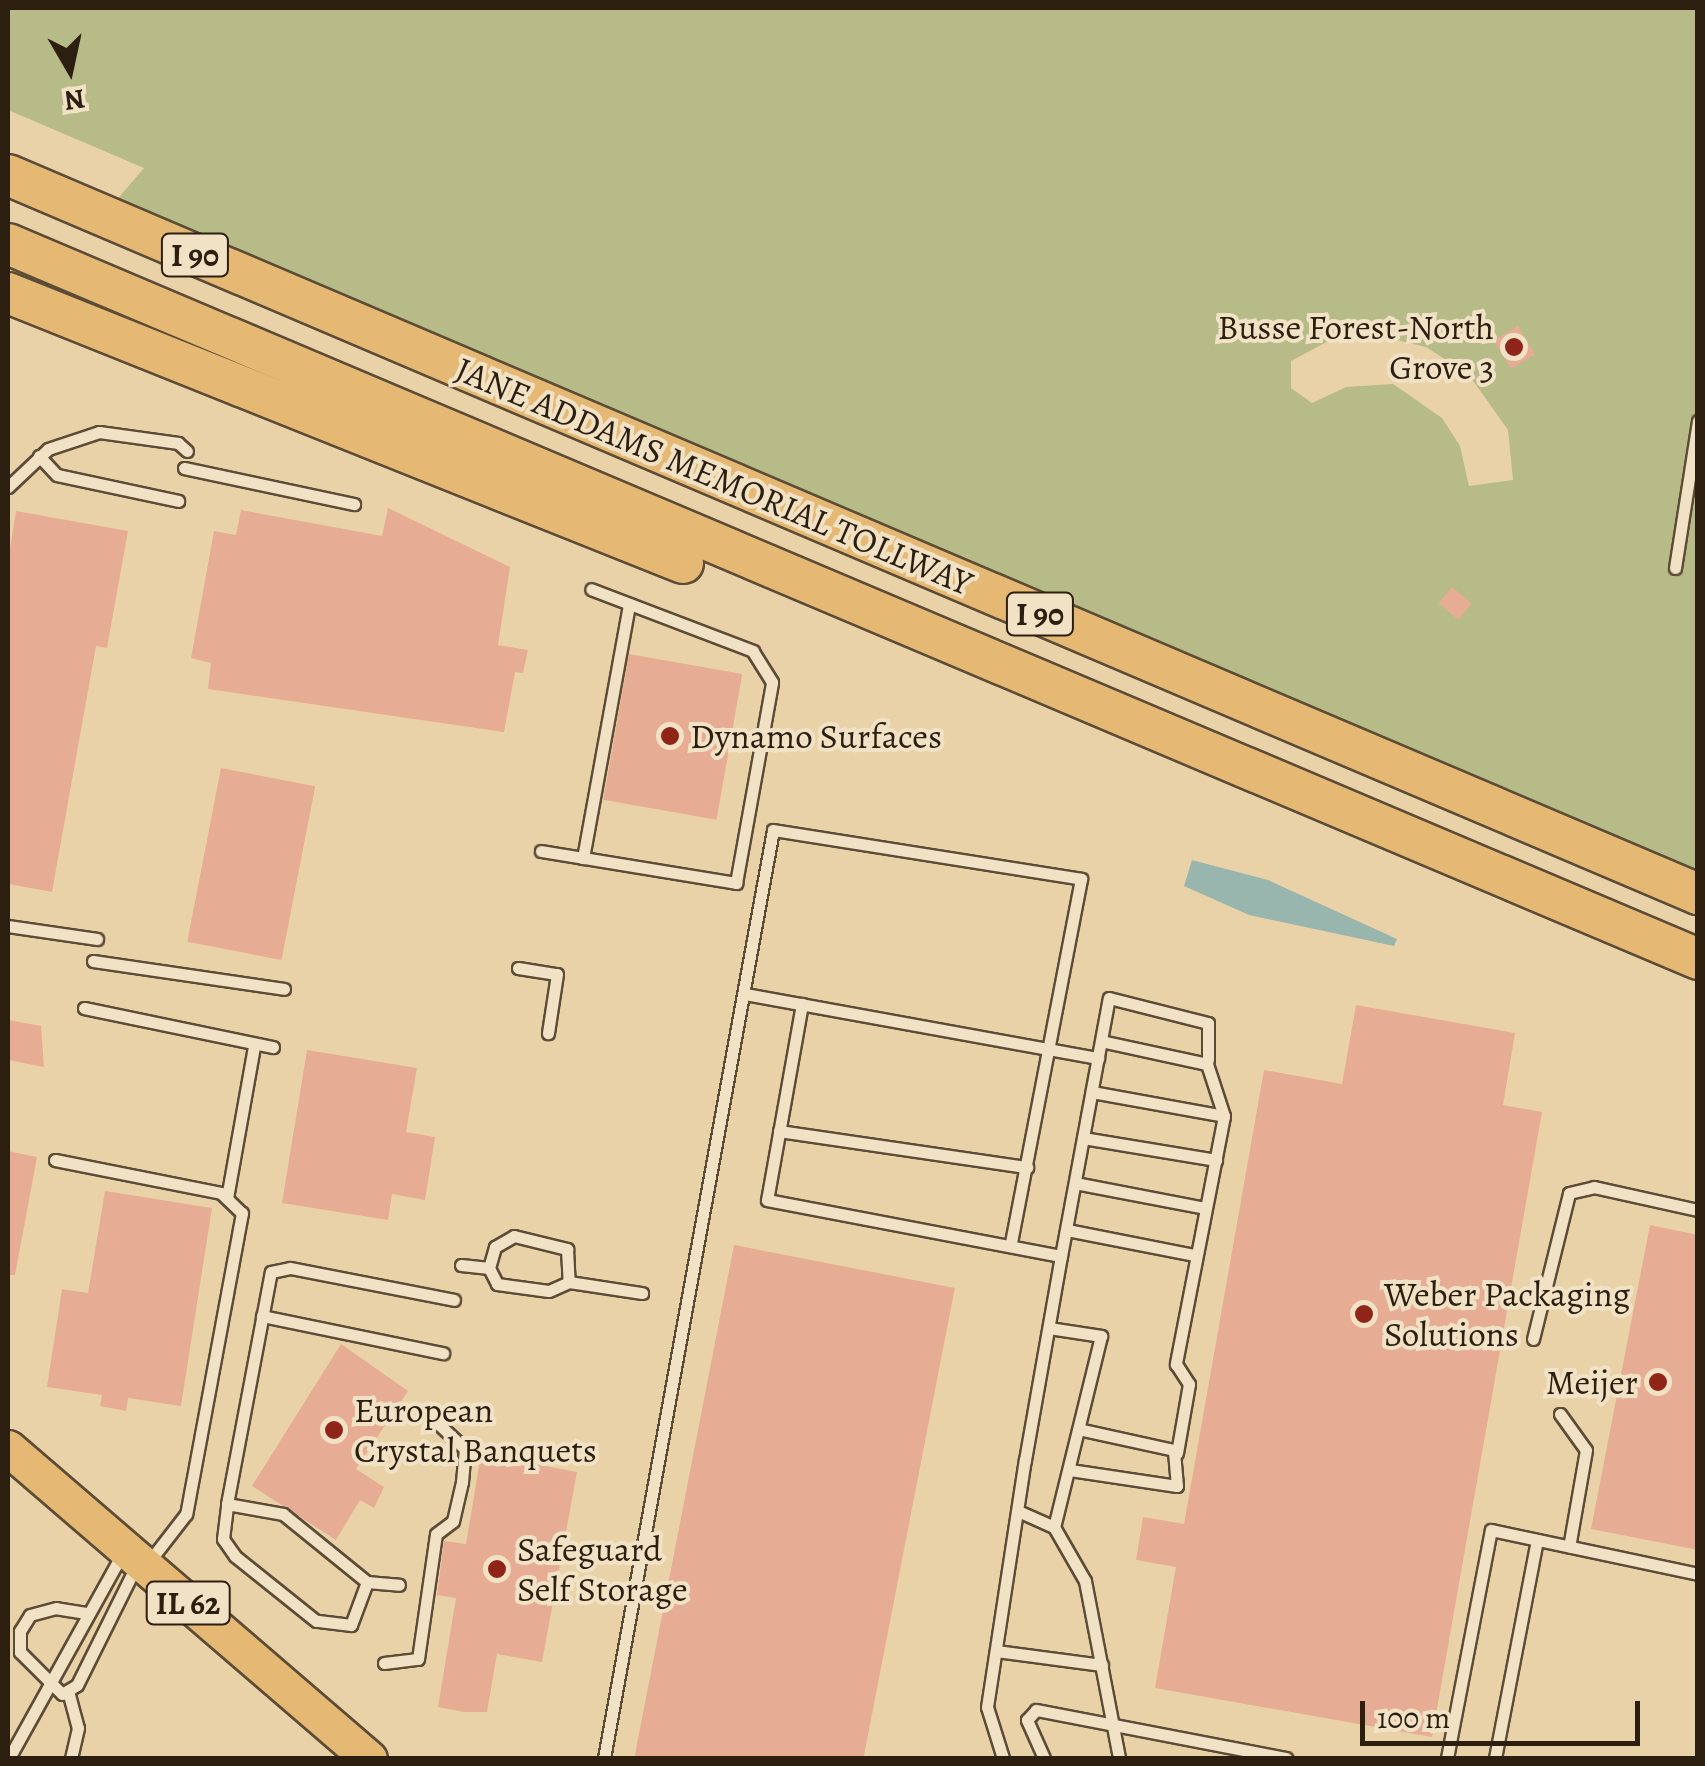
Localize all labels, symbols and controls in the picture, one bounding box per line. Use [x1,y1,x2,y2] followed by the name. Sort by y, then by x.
[20,20,120,120] north arrow
[62,79,88,120] text: N
[160,228,230,282] road number: I 90
[1218,306,1494,388] place label: Busse Forest-North Grove 3
[1503,336,1525,358] marker: Busse Forest-North Grove 3
[449,348,979,604] street label: JANE ADDAMS MEMORIAL TOLLWAY
[1005,587,1075,641] road number: I 90
[690,715,942,757] place label: Dynamo Surfaces
[659,725,681,747] marker: Dynamo Surfaces
[1384,1273,1630,1355] place label: Weber Packaging Solutions
[1353,1303,1375,1325] marker: Weber Packaging Solutions
[1546,1361,1638,1403] place label: Meijer
[1647,1371,1669,1393] marker: Meijer
[354,1389,597,1471] place label: European Crystal Banquets
[323,1419,345,1441] marker: European Crystal Banquets
[517,1528,688,1610] place label: Safeguard Self Storage
[486,1558,508,1580] marker: Safeguard Self Storage
[146,1576,230,1630] road number: IL 62
[1365,1681,1645,1743] scale bar
[1377,1698,1450,1738] text: 100 m

